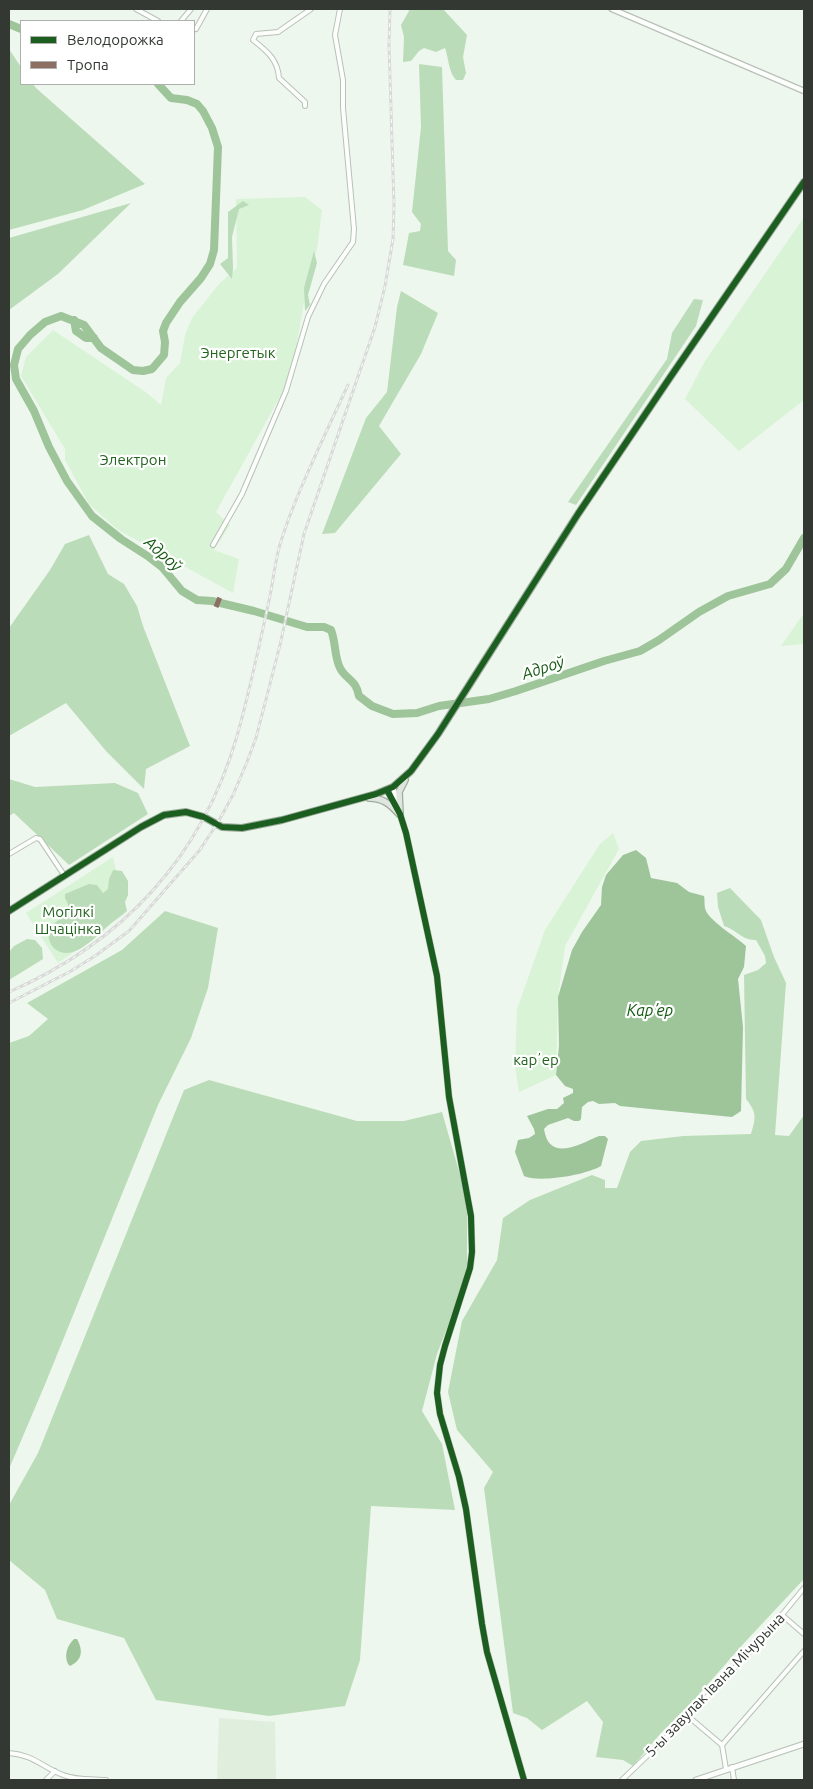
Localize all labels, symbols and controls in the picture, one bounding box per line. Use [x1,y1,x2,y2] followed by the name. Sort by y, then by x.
[20,20,195,85] legend
[67,31,164,48] text: Велодорожка
[67,56,109,73] text: Тропа
[201,344,275,362] park label: Энергетык
[100,451,166,469] park label: Электрон
[140,533,186,575] water label: Адроў
[519,652,567,684] water label: Адроў
[35,903,101,938] park label: Могілкі Шчацінка
[627,1001,673,1021] water label: Карʼер
[513,1051,559,1069] park label: карʼер
[641,1609,789,1761] street label: 5-ы завулак Івана Мічурына

